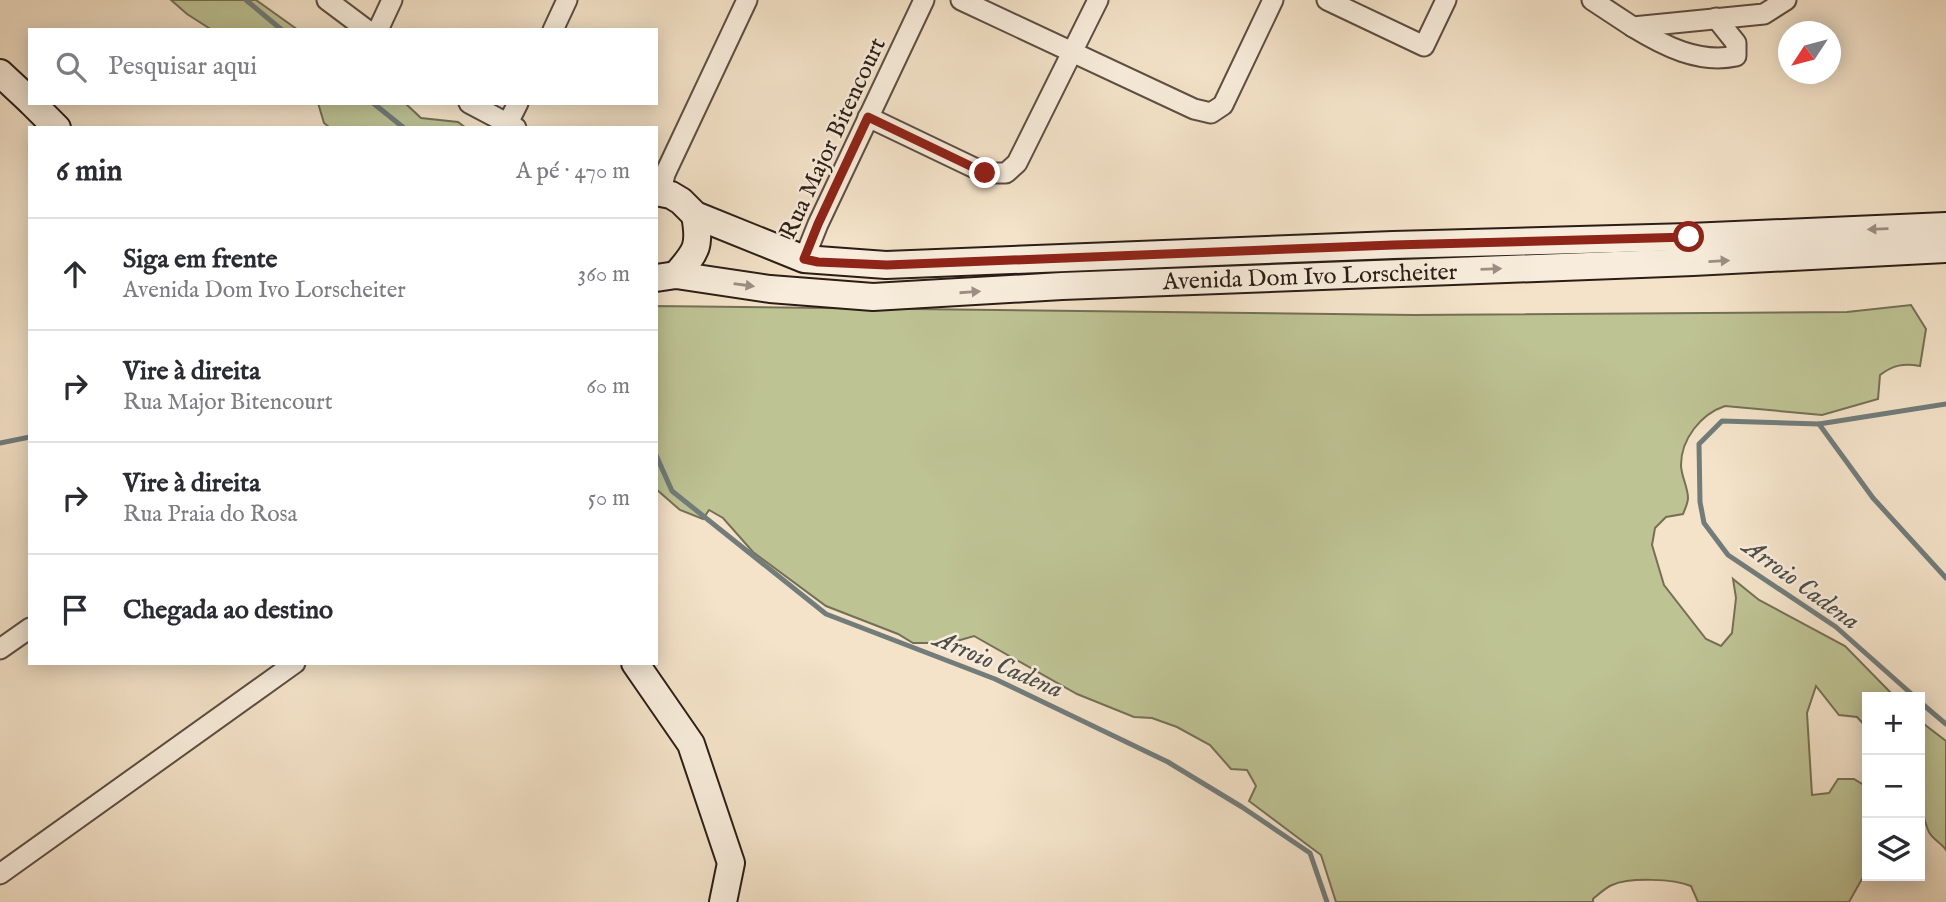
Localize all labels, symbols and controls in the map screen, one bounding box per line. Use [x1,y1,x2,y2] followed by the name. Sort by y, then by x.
[1778,21,1841,84] north arrow
[28,28,658,105] search box
[773,33,894,244] street label: Rua Major Bitencourt
[52,48,90,86] icon: search
[108,50,257,83] text: Pesquisar aqui
[56,153,122,191] text: 6 min
[516,157,630,186] text: A pé · 470 m
[969,157,1000,188] route end
[1673,221,1704,252] route start
[1867,224,1889,235] one-way arrow
[123,243,278,276] text: Siga em frente
[56,255,94,293] icon: ahead
[1708,255,1730,266] one-way arrow
[1161,257,1458,298] street label: Avenida Dom Ivo Lorscheiter
[578,260,630,289] text: 360 m
[1481,264,1503,275] one-way arrow
[123,276,406,305] text: Avenida Dom Ivo Lorscheiter
[733,280,755,291] one-way arrow
[960,286,982,297] one-way arrow
[123,355,260,388] text: Vire à direita
[56,367,94,405] icon: right
[586,372,630,401] text: 60 m
[123,388,333,417] text: Rua Major Bitencourt
[123,467,260,500] text: Vire à direita
[56,479,94,517] icon: right
[588,484,630,513] text: 50 m
[123,500,298,529] text: Rua Praia do Rosa
[1734,529,1866,638] water label: Arroio Cadena
[56,591,94,629] icon: arrive
[123,594,333,627] text: Chegada ao destino
[926,621,1068,706] water label: Arroio Cadena
[1862,692,1925,881] map controls
[1862,692,1925,755] button: +
[1862,755,1925,818] button: −
[1862,818,1925,881] button: layers

